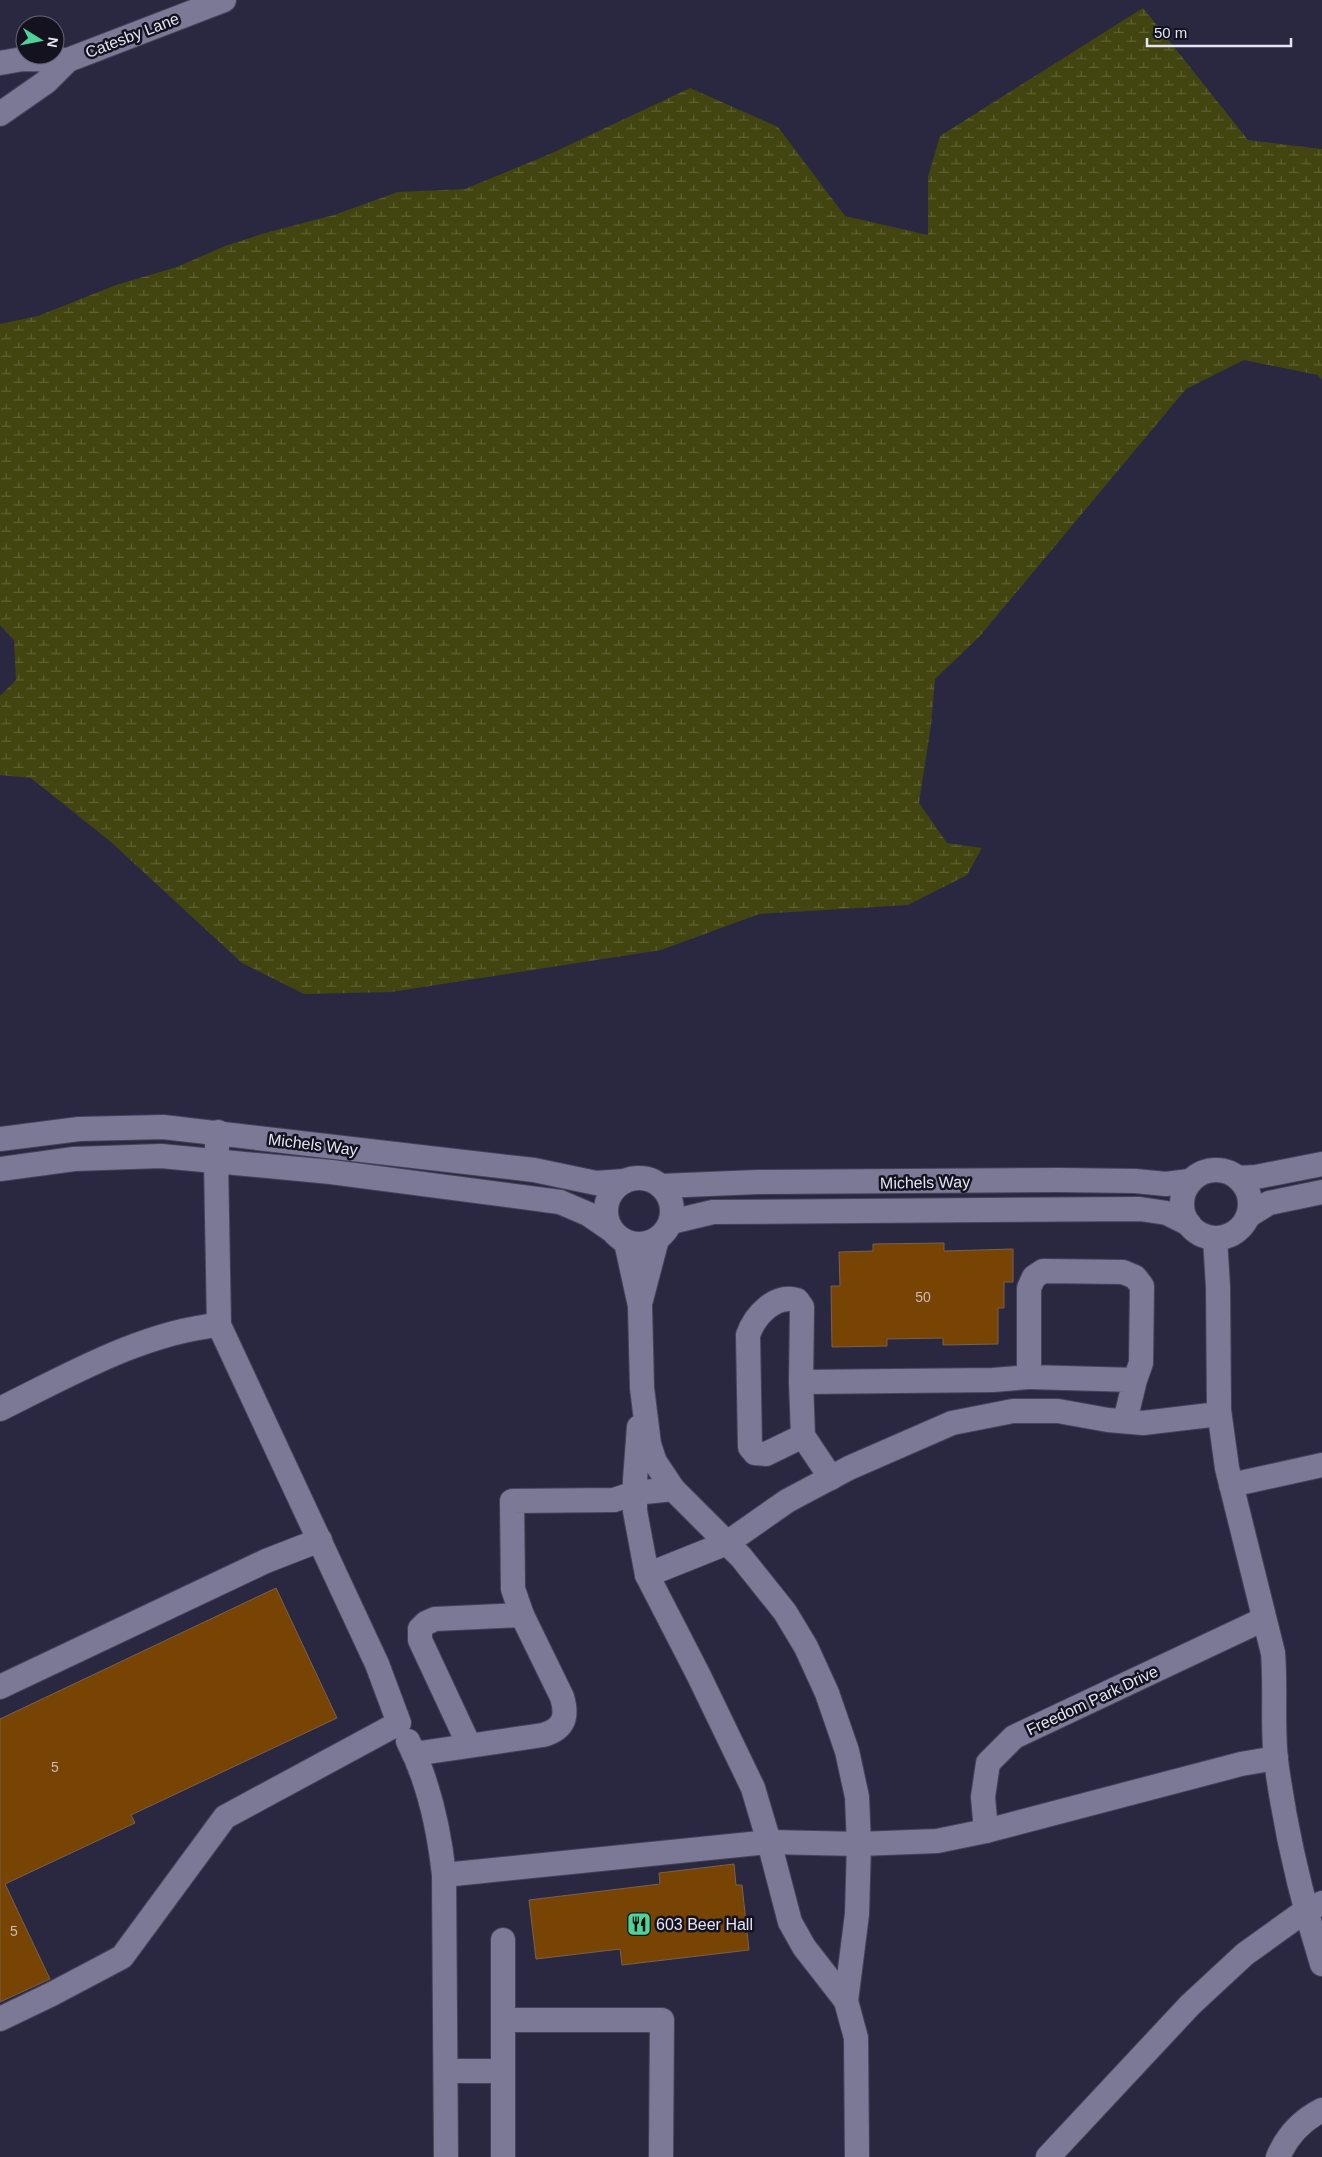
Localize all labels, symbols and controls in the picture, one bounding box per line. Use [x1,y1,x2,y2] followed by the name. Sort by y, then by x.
[83,10,181,61] street label: Catesby Lane
[15,15,65,65] north arrow
[1147,15,1291,47] scale bar
[1154,24,1187,41] text: 50 m
[44,36,62,49] text: N
[267,1131,359,1158] street label: Michels Way
[880,1173,970,1192] street label: Michels Way
[915,1289,931,1305] house number: 50
[1024,1662,1161,1738] street label: Freedom Park Drive
[51,1759,59,1775] house number: 5
[626,1911,652,1937] restaurant icon: 603 Beer Hall
[656,1916,753,1933] place label: 603 Beer Hall
[10,1923,18,1939] house number: 5

